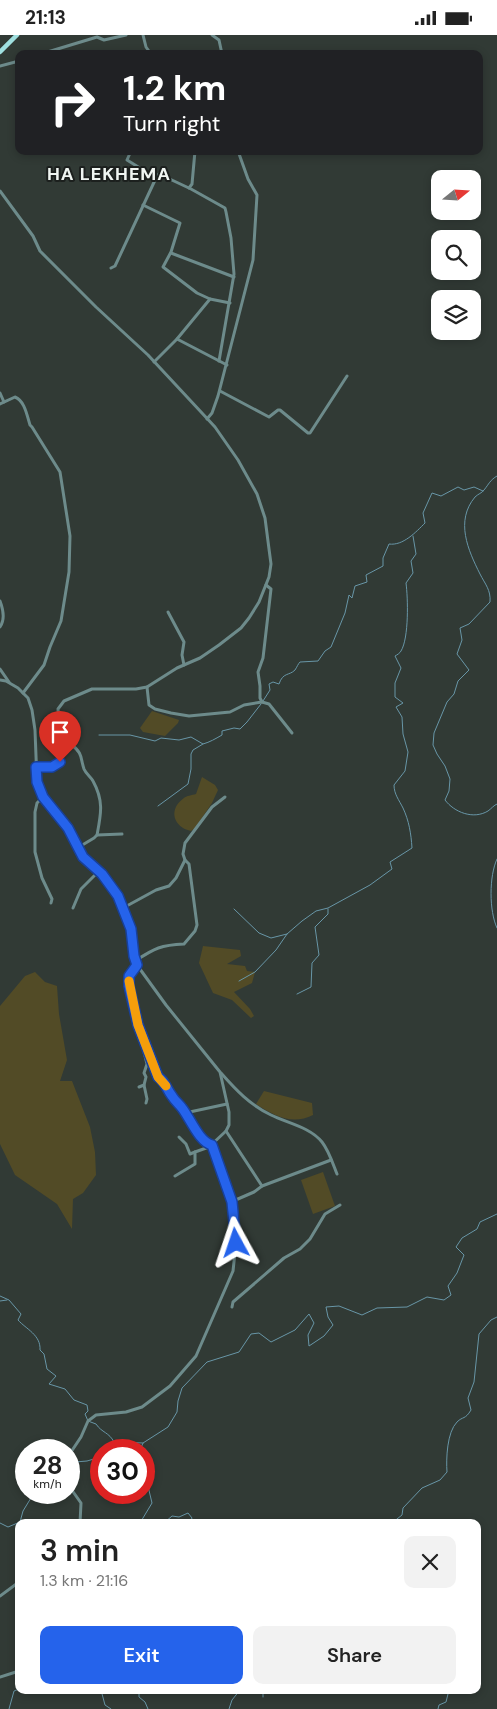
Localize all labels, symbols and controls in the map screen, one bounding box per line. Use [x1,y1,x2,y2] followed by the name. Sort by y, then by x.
[25,5,66,30] text: 21:13
[123,65,226,111] text: 1.2 km
[40,70,105,135] icon: right
[123,109,220,138] text: Turn right
[47,162,171,186] district label: HA LEKHEMA
[431,170,481,220] north arrow
[431,170,481,340] map controls
[431,230,481,280] button: search
[431,290,481,340] button: layers
[39,711,81,762] pin
[46,718,74,746] icon: arrive
[209,1216,261,1268] position arrow
[90,1439,155,1504] speed limit sign: 30
[32,1449,63,1482] text: 28
[33,1476,62,1492] text: km/h
[40,1531,119,1570] text: 3 min
[404,1536,456,1588] button: close
[40,1570,128,1591] text: 1.3 km · 21:16
[40,1626,243,1684] button: Exit
[253,1626,456,1684] button: Share

